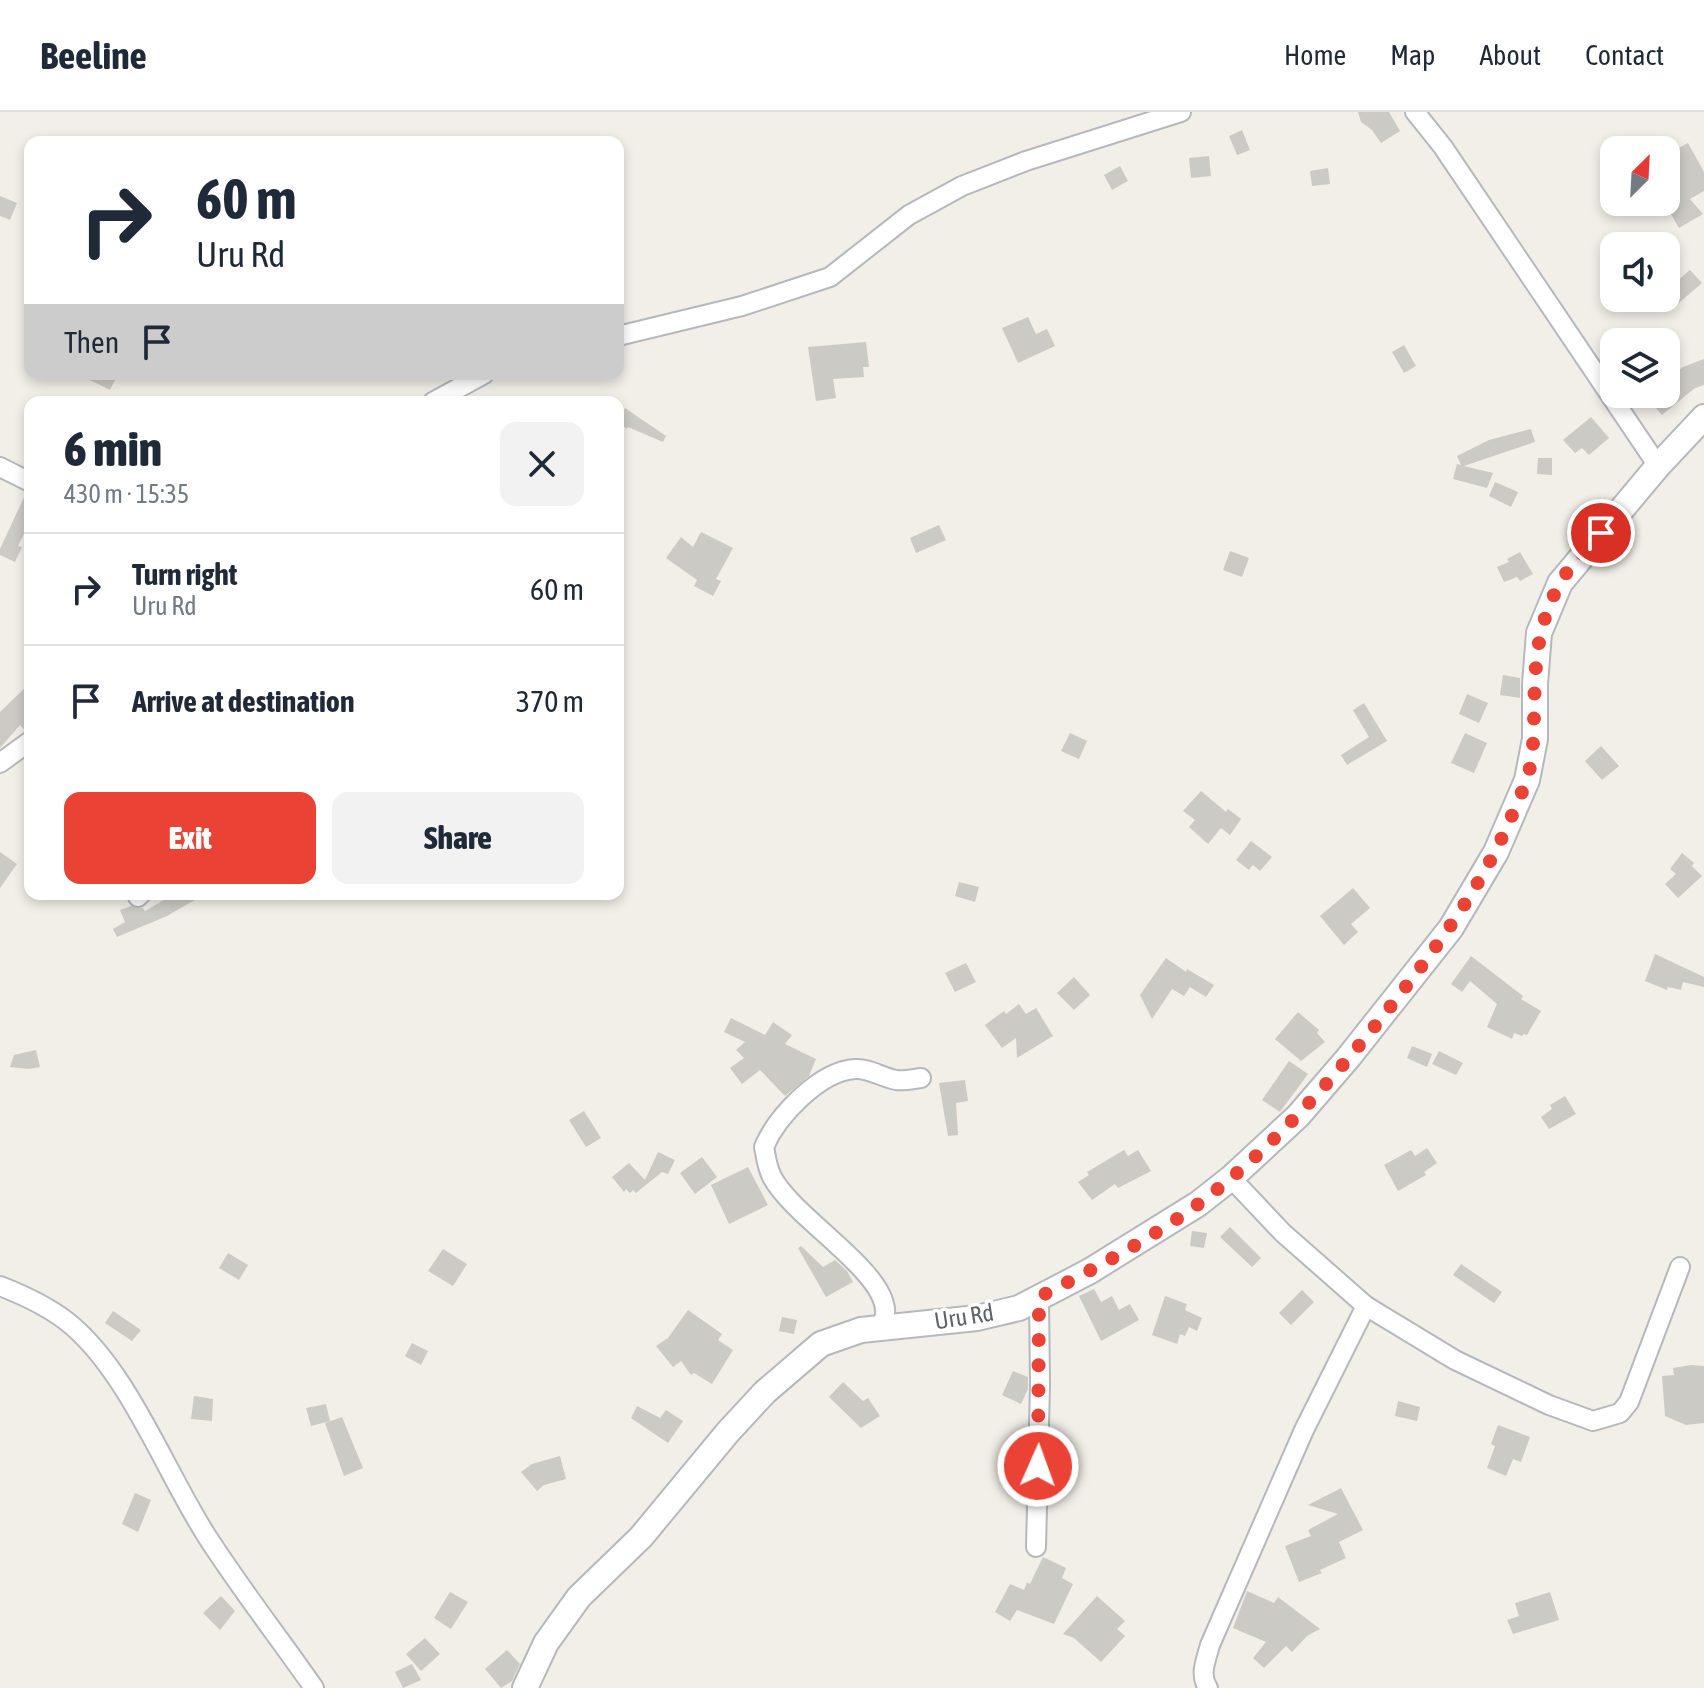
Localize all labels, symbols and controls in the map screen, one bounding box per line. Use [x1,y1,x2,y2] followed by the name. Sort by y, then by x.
[40,34,147,77] text: Beeline
[1284,39,1346,71] text: Home
[1390,39,1435,71] text: Map
[1479,39,1541,71] text: About
[1585,39,1664,71] text: Contact
[1600,136,1680,216] north arrow
[1600,136,1680,408] map controls
[196,167,297,231] text: 60 m
[64,168,168,272] icon: right
[1600,232,1680,312] button: sound
[196,233,285,275] text: Uru Rd
[135,320,179,364] icon: arrive
[64,325,119,359] text: Then
[1600,328,1680,408] button: layers
[64,421,162,476] text: 6 min
[500,422,584,506] button: close
[64,479,189,509] text: 430 m · 15:35
[1567,499,1635,567] pin
[1579,511,1623,555] icon: arrive
[132,557,238,591] text: Turn right
[64,567,108,611] icon: right
[530,572,584,606] text: 60 m
[132,591,196,621] text: Uru Rd
[64,679,108,723] icon: arrive
[132,684,354,718] text: Arrive at destination
[516,684,584,718] text: 370 m
[64,792,316,884] button: Exit
[332,792,584,884] button: Share
[932,1299,995,1334] street label: Uru Rd
[996,1424,1080,1508] position arrow

